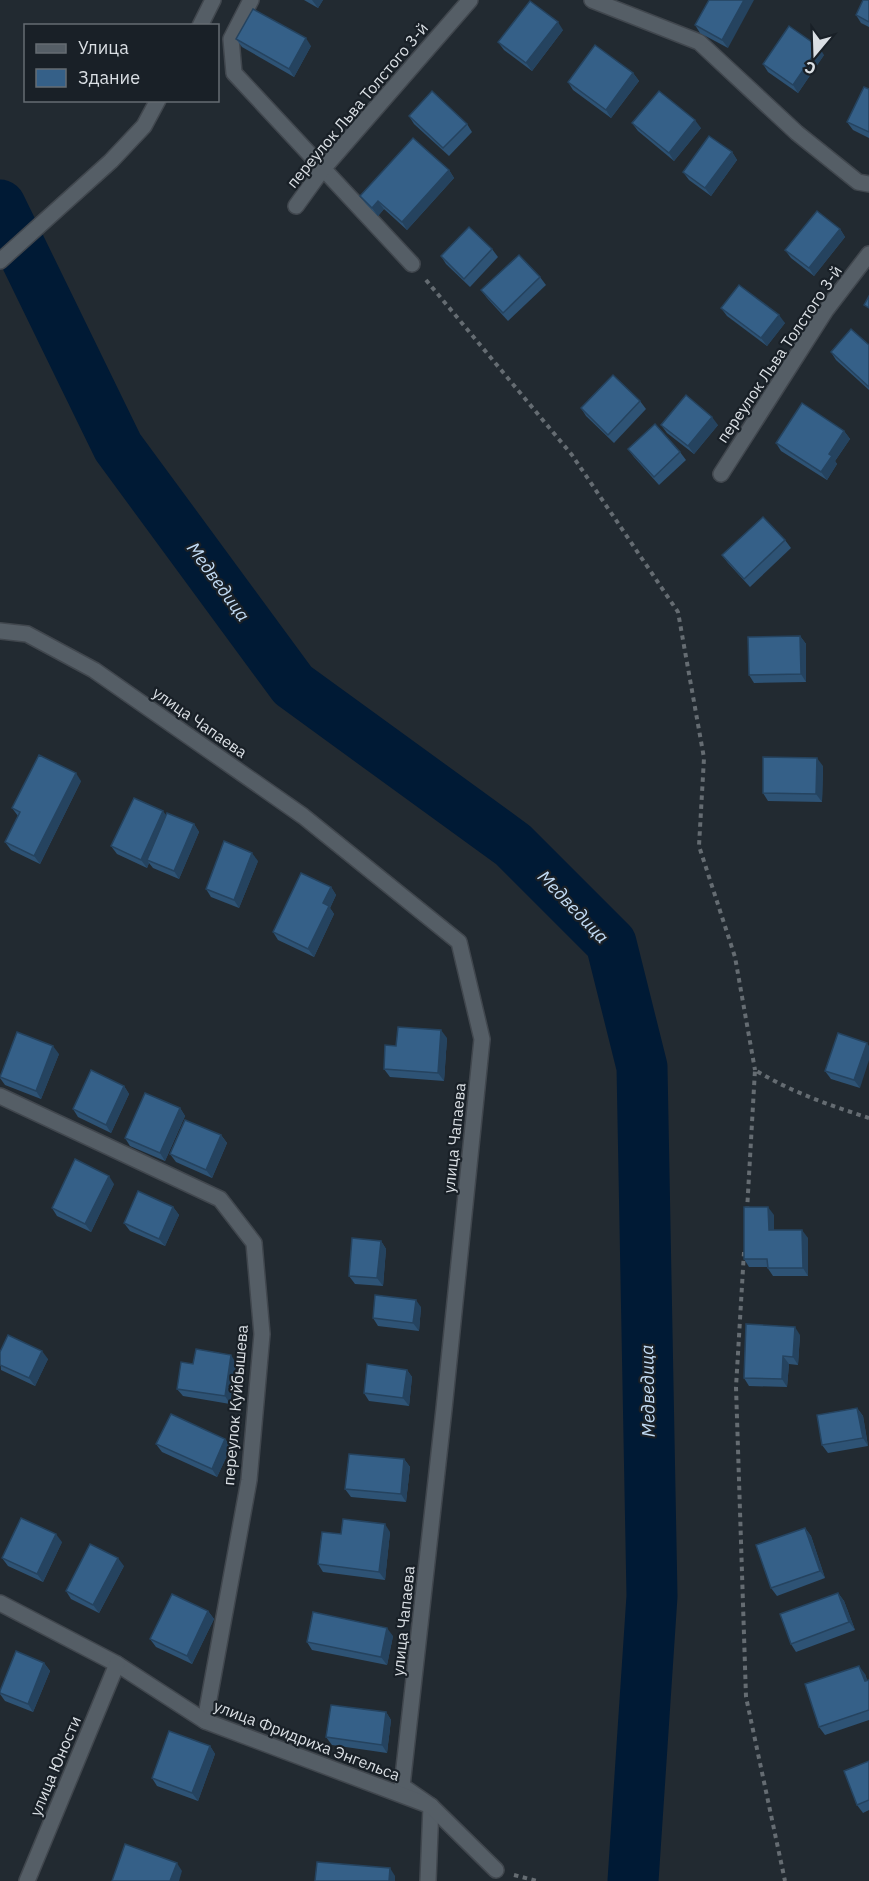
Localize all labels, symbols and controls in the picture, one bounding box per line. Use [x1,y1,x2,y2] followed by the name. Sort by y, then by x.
[282,18,432,192] street label: переулок Льва Толстого 3-й
[24,24,219,102] legend
[785,24,845,84] north arrow
[78,36,129,59] text: Улица
[802,57,818,79] text: С
[78,66,140,89] text: Здание
[712,261,846,447] street label: переулок Льва Толстого 3-й
[182,537,255,626] water label: Медведица
[149,682,252,762] street label: улица Чапаева
[533,865,614,948] water label: Медведица
[438,1081,470,1194] street label: улица Чапаева
[218,1323,252,1486] street label: переулок Куйбышева
[635,1344,660,1438] water label: Медведица
[387,1564,419,1677] street label: улица Чапаева
[211,1695,403,1785] street label: улица Фридриха Энгельса
[25,1713,85,1819] street label: улица Юности

